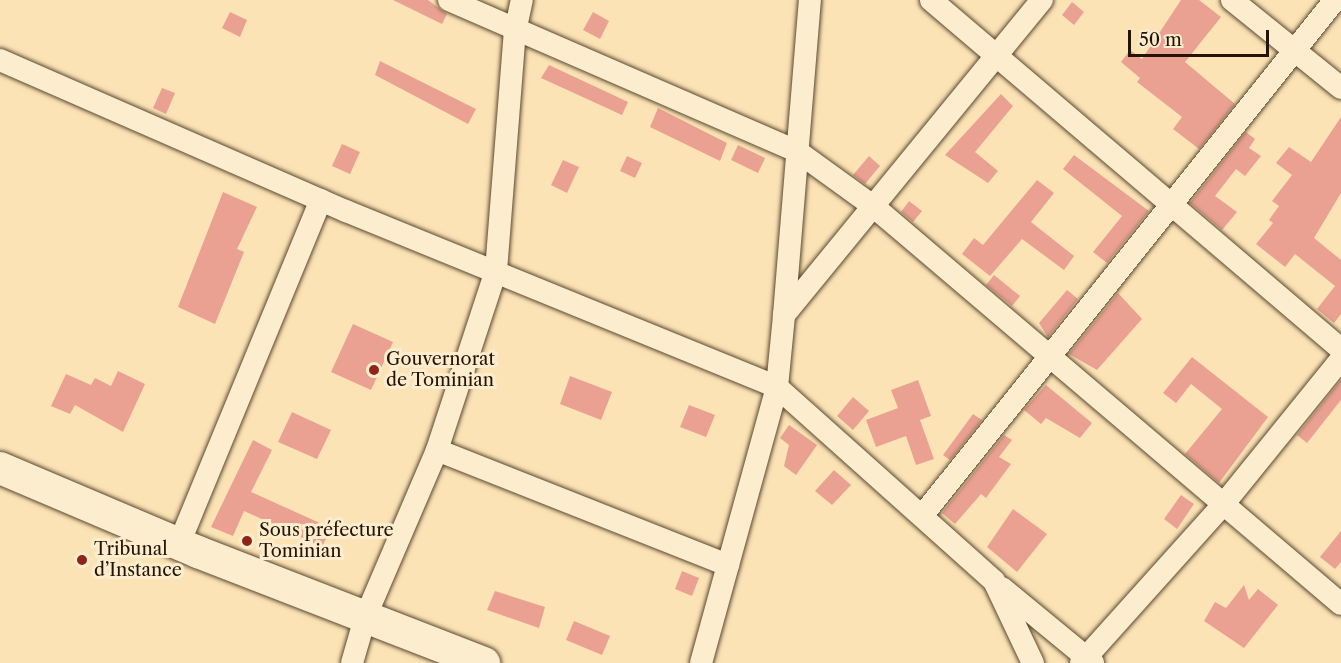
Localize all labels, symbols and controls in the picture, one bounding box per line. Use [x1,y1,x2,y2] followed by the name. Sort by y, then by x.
[1131,18,1272,56] scale bar
[1139,29,1182,51] text: 50 m
[386,349,495,392] place label: Gouvernorat de Tominian
[367,363,381,377] marker: Gouvernorat de Tominian
[259,520,394,562] place label: Sous préfecture Tominian
[240,534,254,548] marker: Sous préfecture Tominian
[94,539,182,582] place label: Tribunal d’Instance
[75,553,89,567] marker: Tribunal d’Instance

